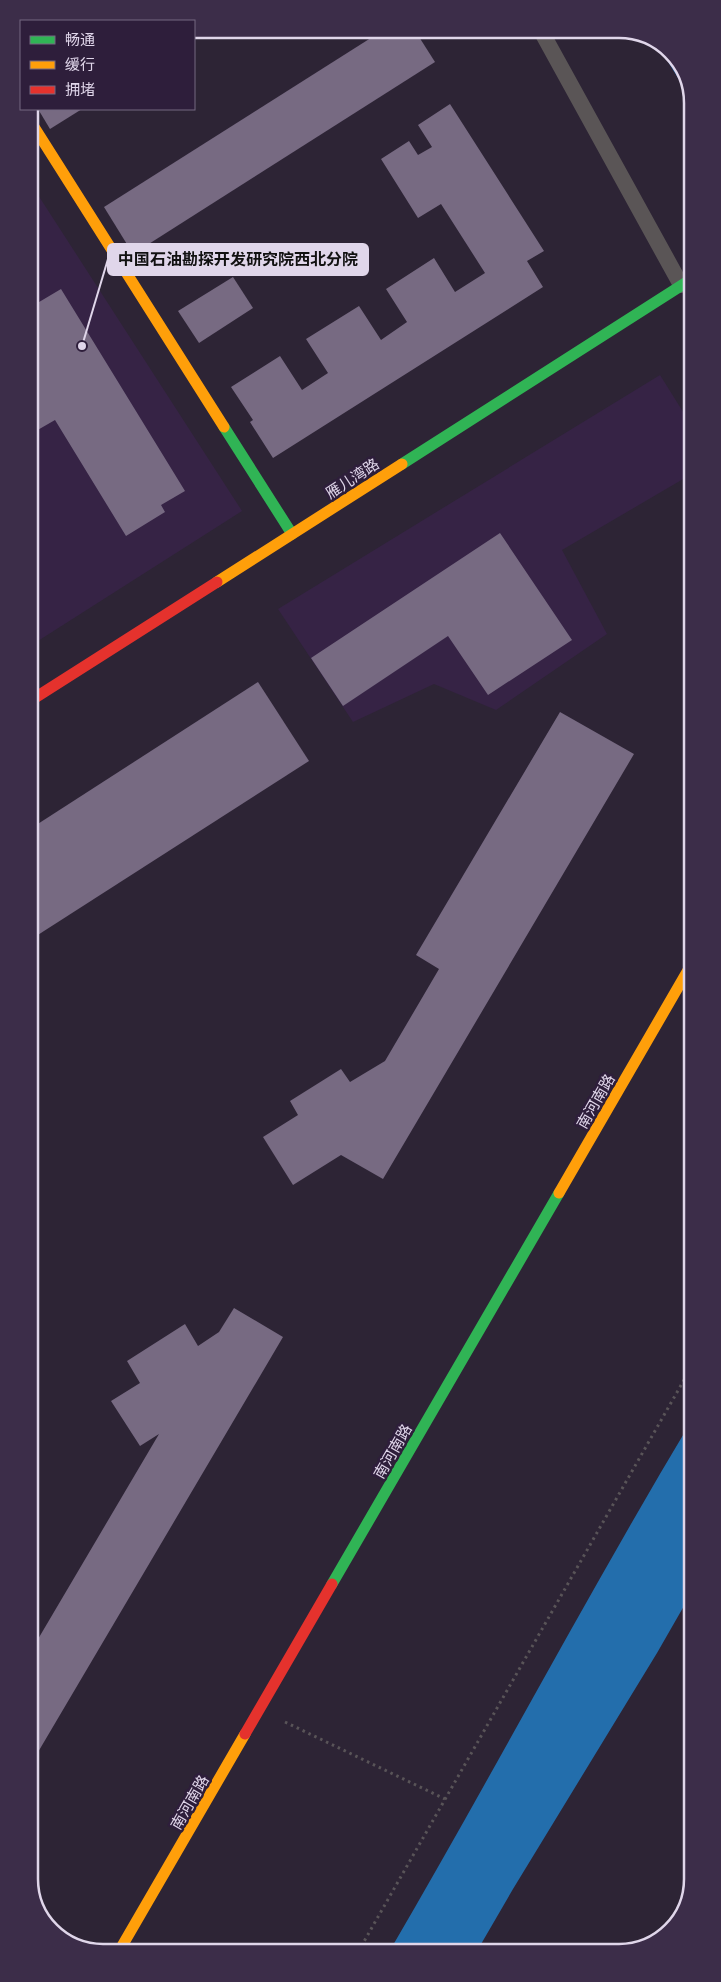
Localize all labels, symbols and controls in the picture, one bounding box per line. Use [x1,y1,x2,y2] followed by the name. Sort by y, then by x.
[20,20,195,110] legend
[65,29,95,49] text: 畅通
[65,54,95,74] text: 缓行
[65,79,95,99] text: 拥堵
[108,244,368,275] callout: 中国石油勘探开发研究院西北分院
[118,248,358,270] text: 中国石油勘探开发研究院西北分院
[321,453,383,503] street label: 雁儿湾路
[571,1070,619,1132] street label: 南河南路
[368,1420,416,1482] street label: 南河南路
[165,1771,213,1833] street label: 南河南路

